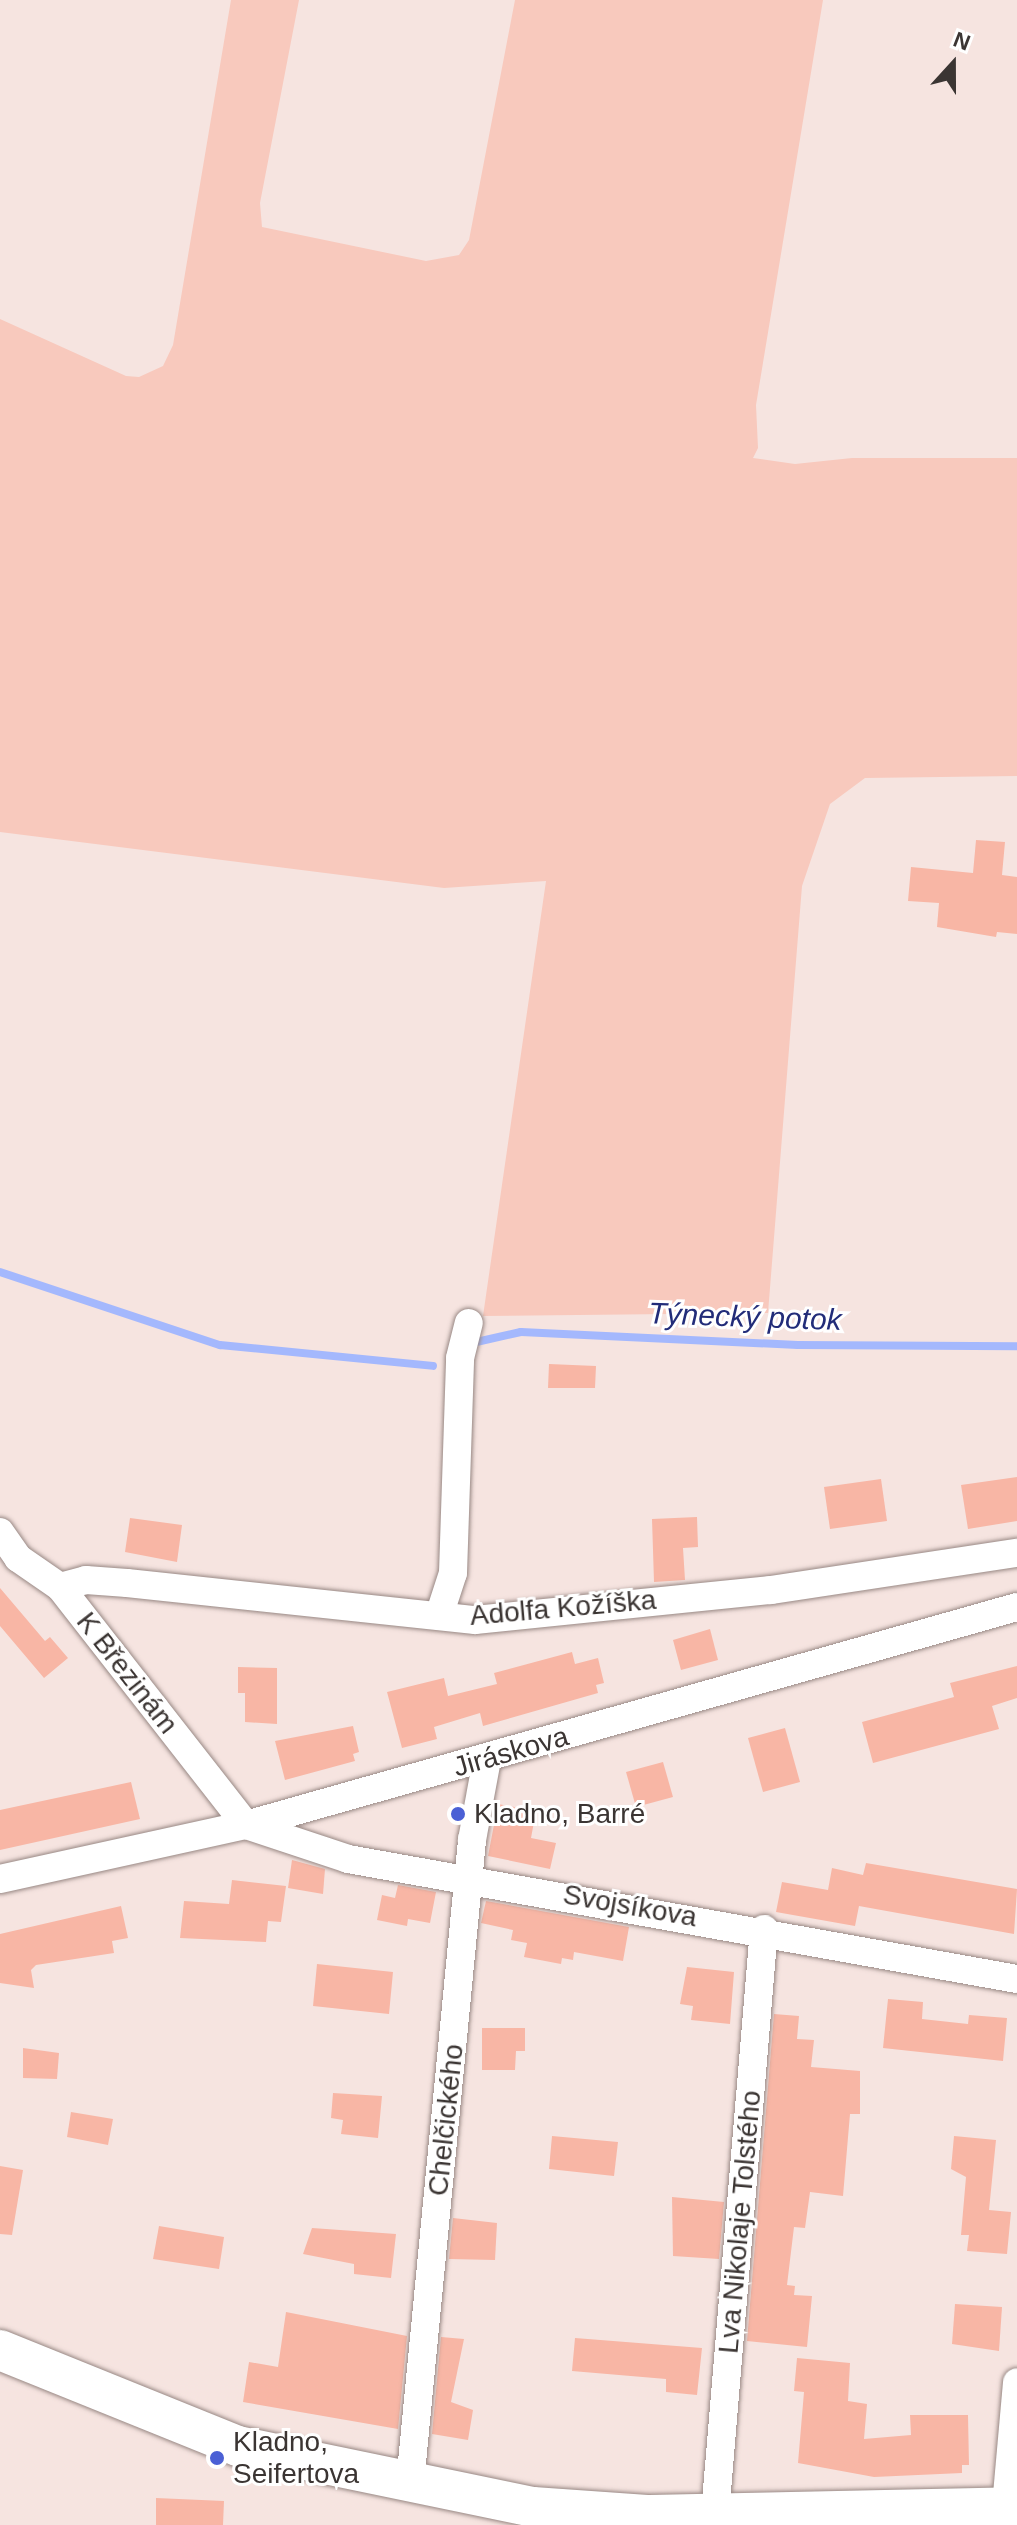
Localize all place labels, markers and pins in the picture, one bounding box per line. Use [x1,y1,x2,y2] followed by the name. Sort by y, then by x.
[474,1797,645,1831] place label: Kladno, Barré
[449,1805,467,1823] marker: Kladno, Barré
[233,2425,359,2491] place label: Kladno, Seifertova
[208,2449,226,2467] marker: Kladno, Seifertova

